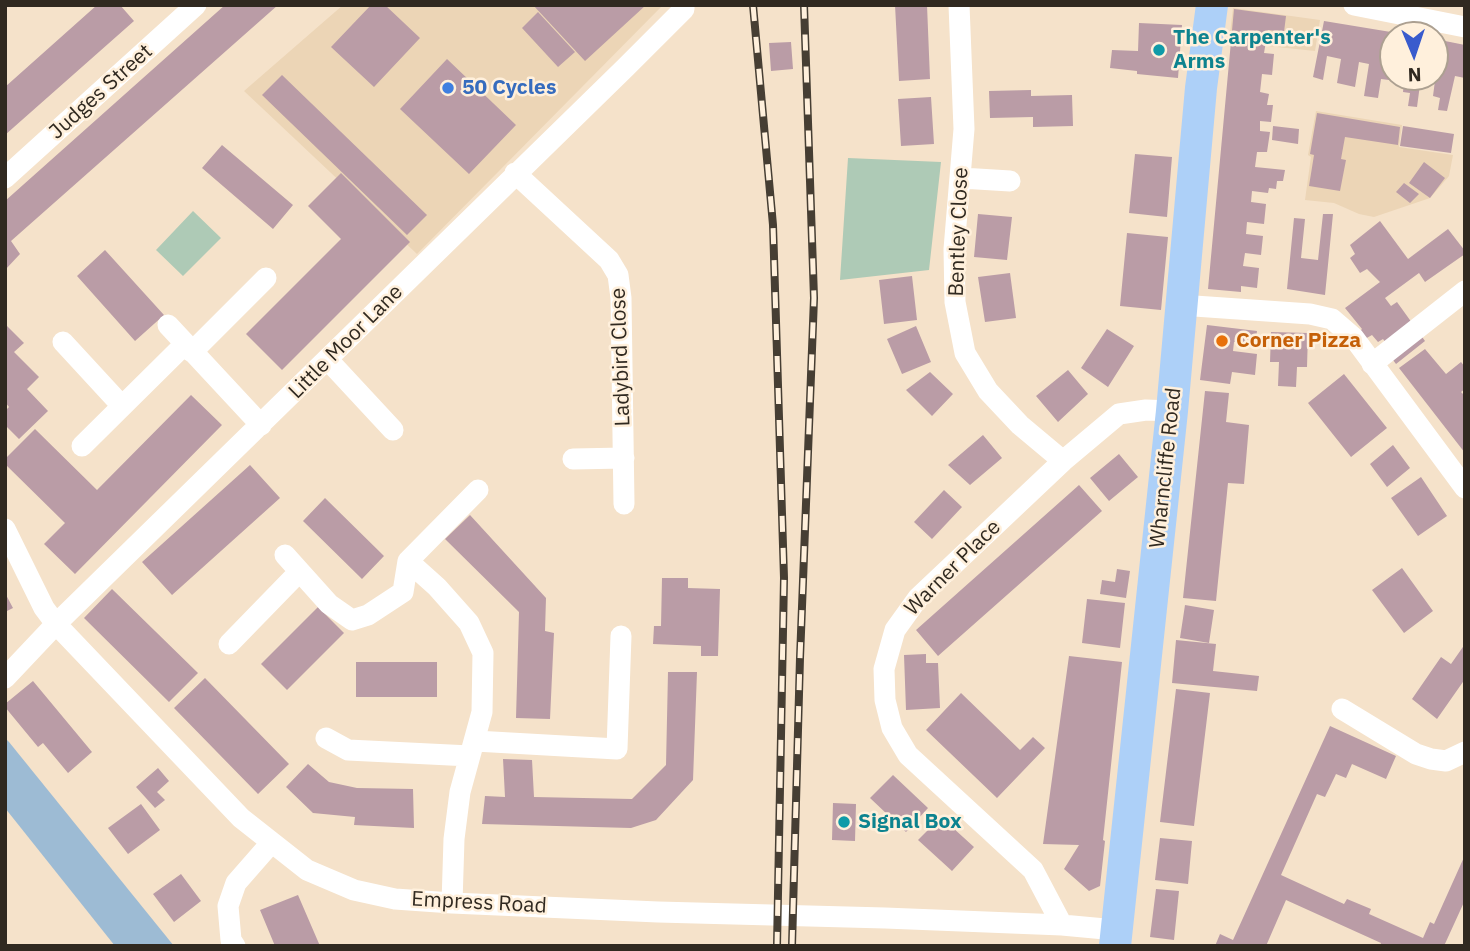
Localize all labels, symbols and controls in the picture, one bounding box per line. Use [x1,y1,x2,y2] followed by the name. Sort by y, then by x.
[1379,21,1449,91] north arrow
[1173,25,1331,75] place label: The Carpenter's Arms
[44,39,158,145] street label: Judges Street
[1151,42,1167,58] marker: The Carpenter's Arms
[1407,63,1422,87] text: N
[462,75,556,101] place label: 50 Cycles
[440,80,456,96] marker: 50 Cycles
[944,167,974,297] street label: Bentley Close
[284,280,408,404] street label: Little Moor Lane
[606,287,636,427] street label: Ladybird Close
[1236,328,1361,354] place label: Corner Pizza
[1214,333,1230,349] marker: Corner Pizza
[1145,386,1187,550] street label: Wharncliffe Road
[900,515,1006,621] street label: Warner Place
[858,809,962,835] place label: Signal Box
[836,814,852,830] marker: Signal Box
[411,887,547,919] street label: Empress Road

